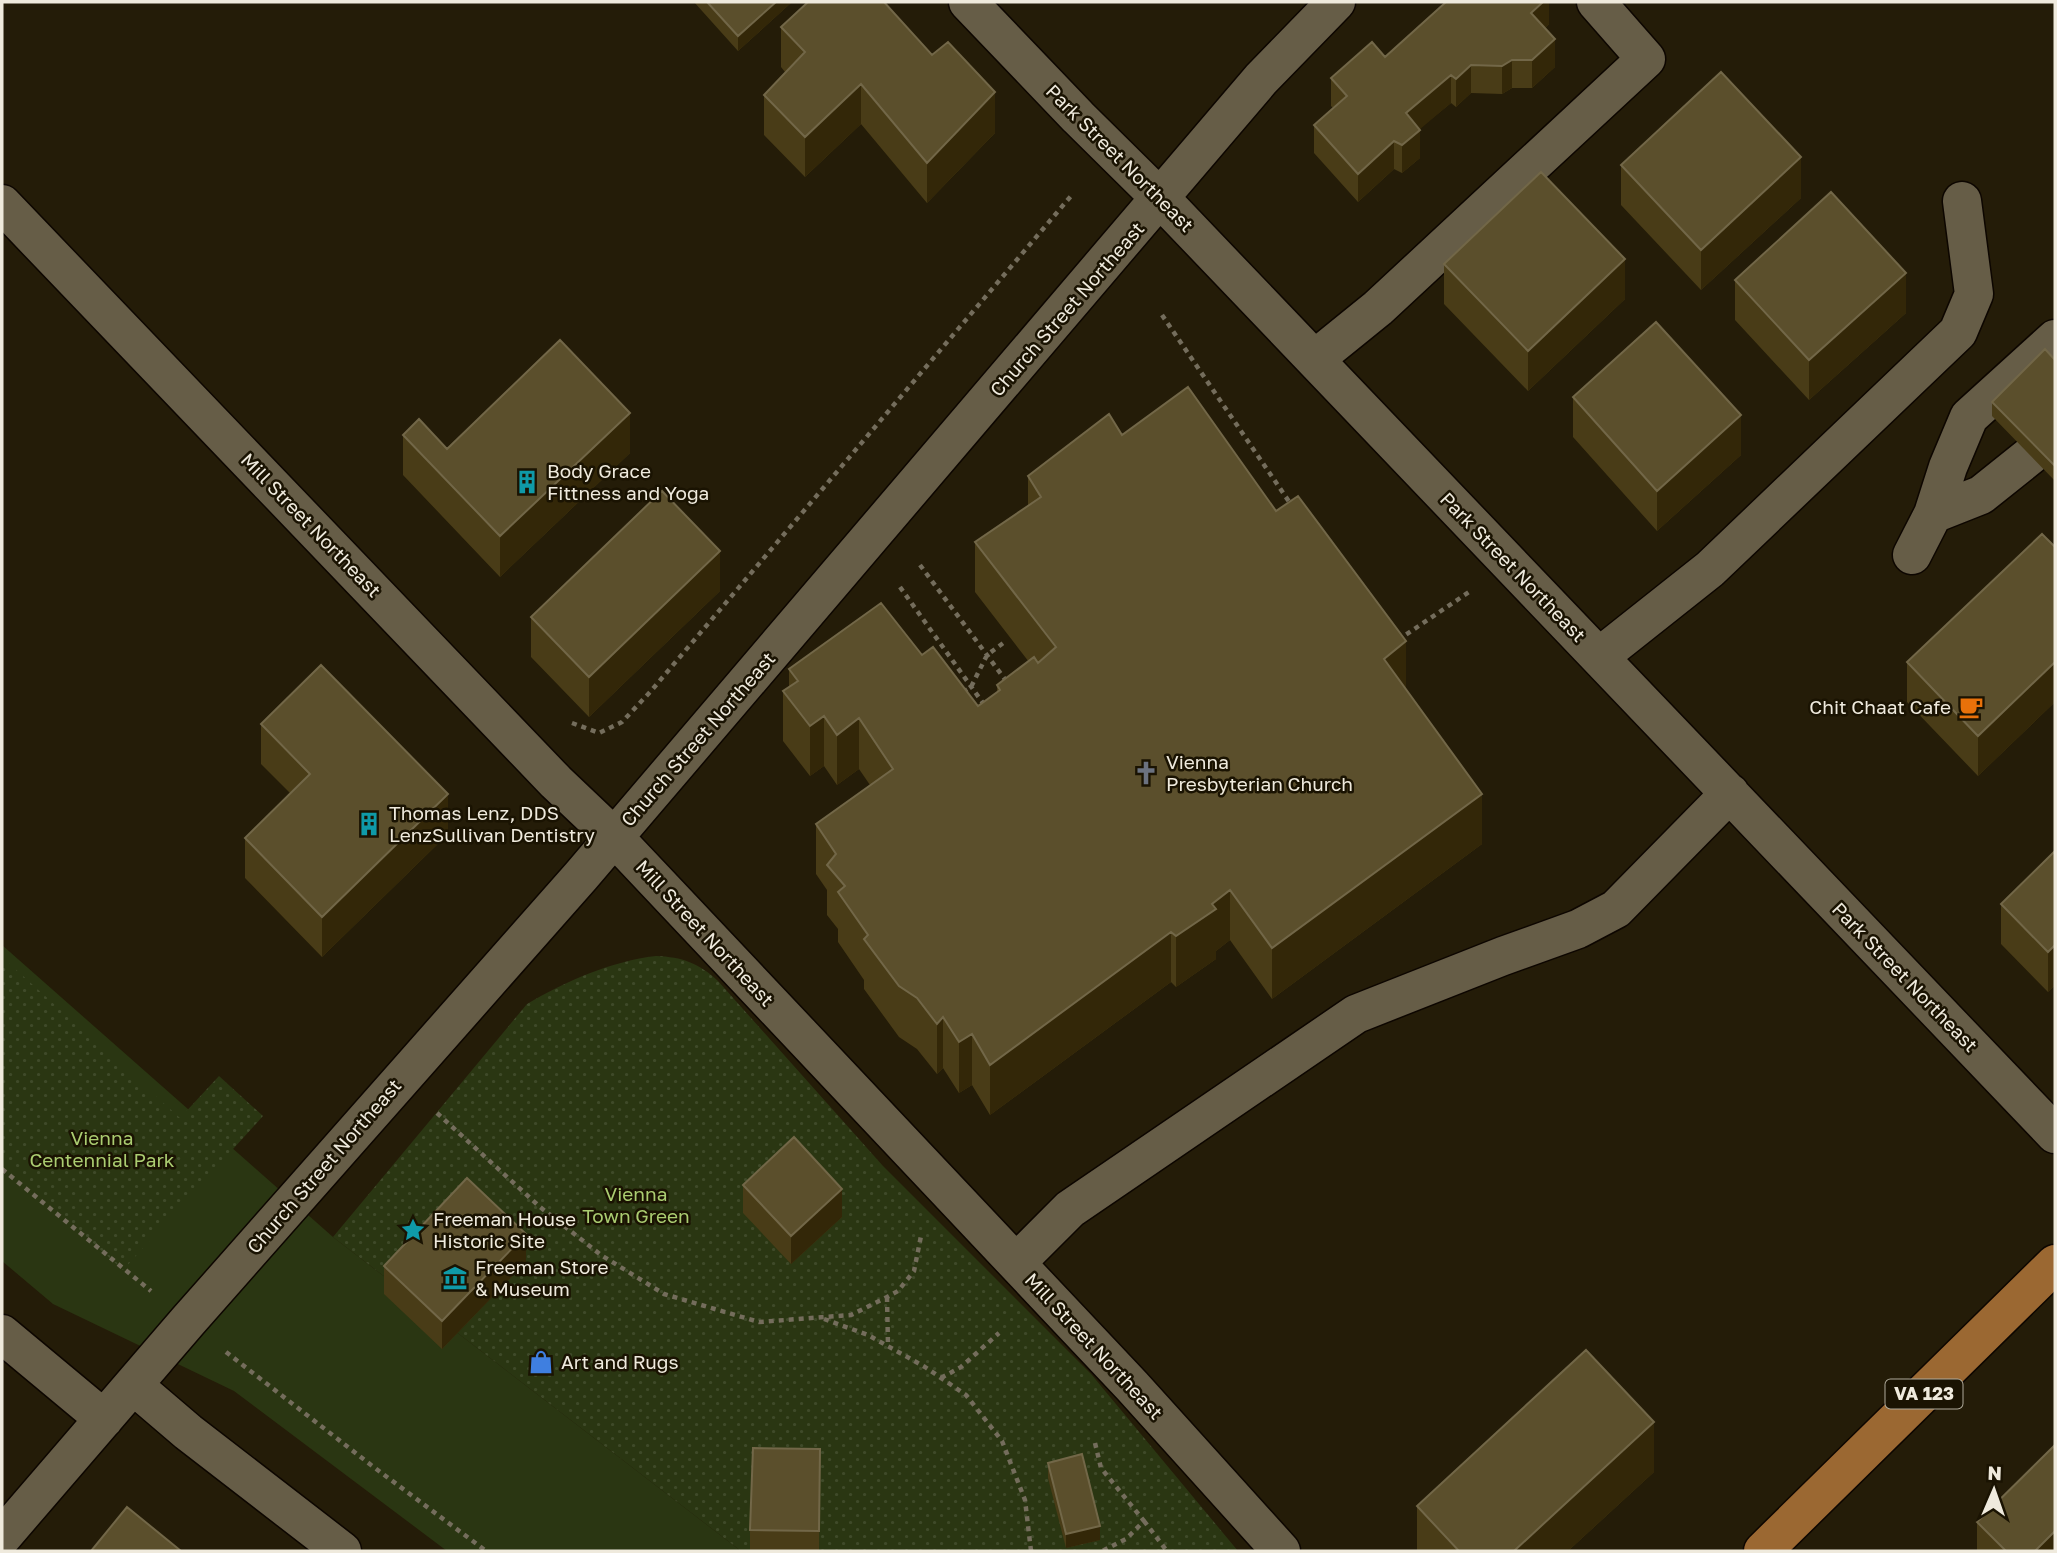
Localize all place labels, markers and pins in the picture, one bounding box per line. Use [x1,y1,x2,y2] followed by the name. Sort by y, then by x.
[547,459,709,504] place label: Body Grace Fittness and Yoga
[513,468,541,496] building icon: Body Grace Fittness and Yoga
[1957,693,1985,721] cafe icon: Chit Chaat Cafe
[1809,695,1951,718] place label: Chit Chaat Cafe
[1166,750,1353,795] place label: Vienna Presbyterian Church
[1132,759,1160,787] church icon: Vienna Presbyterian Church
[389,801,595,846] place label: Thomas Lenz, DDS LenzSullivan Dentistry
[355,810,383,838] building icon: Thomas Lenz, DDS LenzSullivan Dentistry
[433,1207,576,1252] place label: Freeman House Historic Site
[399,1216,427,1244] place icon: Freeman House Historic Site
[475,1255,609,1300] place label: Freeman Store & Museum
[441,1264,469,1292] museum icon: Freeman Store & Museum
[527,1348,555,1376] shop icon: Art and Rugs
[561,1350,679,1373] place label: Art and Rugs

